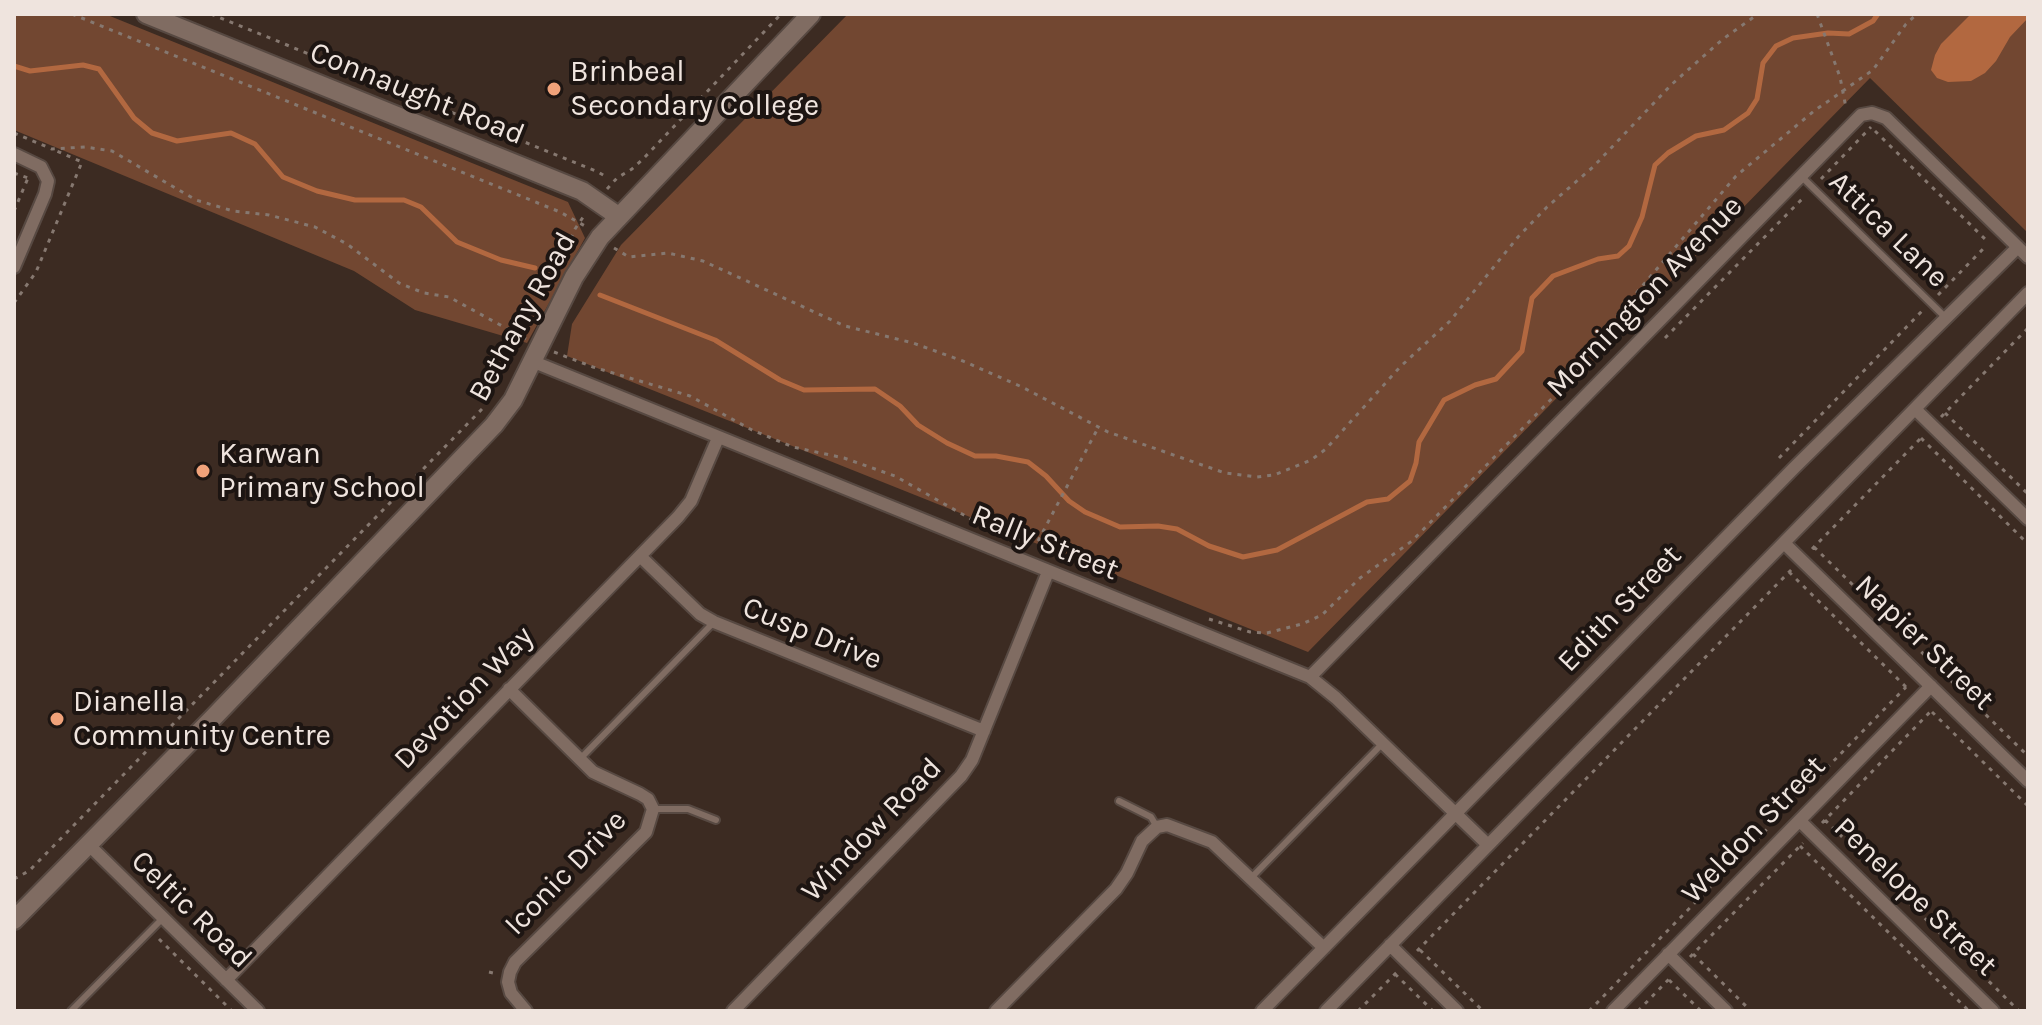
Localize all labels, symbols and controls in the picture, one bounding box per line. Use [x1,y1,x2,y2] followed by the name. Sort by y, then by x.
[304,35,530,153] street label: Connaught Road
[570,54,819,124] place label: Brinbeal Secondary College
[545,80,563,98] marker: Brinbeal Secondary College
[1821,164,1955,296] street label: Attica Lane
[1540,189,1750,405] street label: Mornington Avenue
[462,226,584,408] street label: Bethany Road
[219,436,425,506] place label: Karwan Primary School
[194,462,212,480] marker: Karwan Primary School
[966,497,1124,589] street label: Rally Street
[1551,538,1689,680] street label: Edith Street
[1847,568,2001,718] street label: Napier Street
[737,590,887,678] street label: Cusp Drive
[387,619,541,777] street label: Devotion Way
[73,684,331,754] place label: Dianella Community Centre
[48,710,66,728] marker: Dianella Community Centre
[1675,749,1833,911] street label: Weldon Street
[794,751,950,909] street label: Window Road
[497,803,635,943] street label: Iconic Drive
[1826,810,2004,984] street label: Penelope Street
[123,844,259,976] street label: Celtic Road

